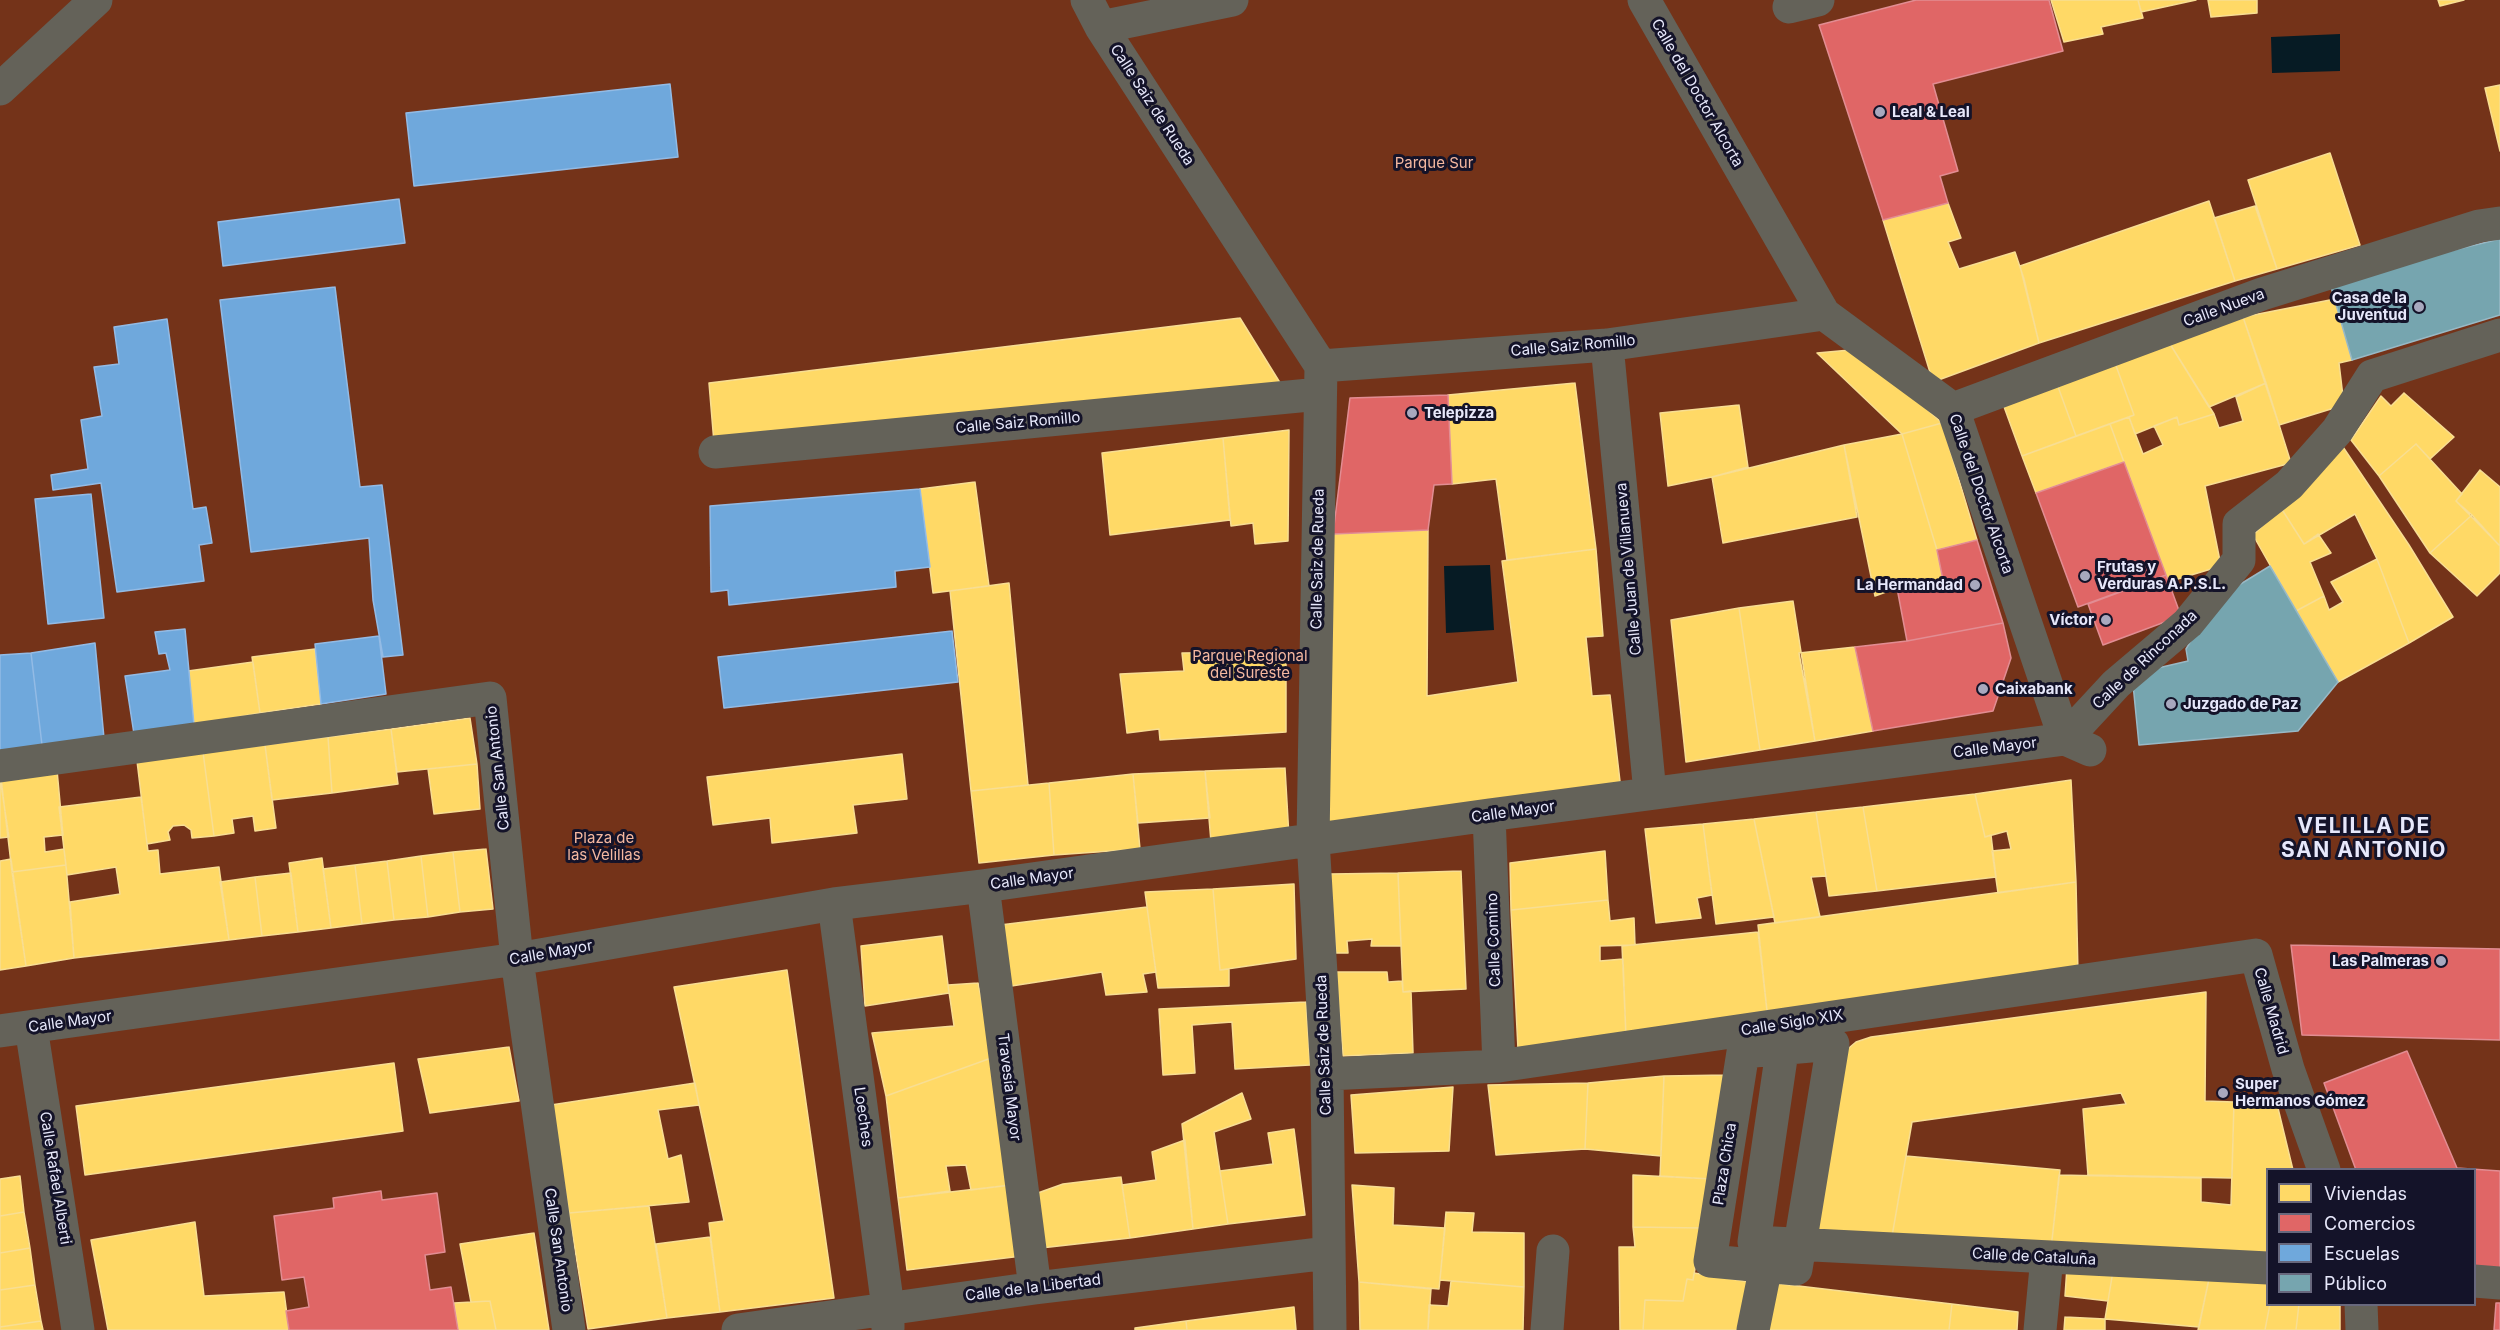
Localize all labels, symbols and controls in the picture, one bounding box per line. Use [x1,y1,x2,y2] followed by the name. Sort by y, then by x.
[1647,16,1747,170] street label: Calle del Doctor Alcorta
[1106,41,1198,169] street label: Calle Saiz de Rueda
[1892,103,1970,121] place label: Leal & Leal
[1873,105,1887,119] marker: Leal & Leal
[1395,154,1473,172] park label: Parque Sur
[2181,285,2267,331] street label: Calle Nueva
[2332,289,2407,324] place label: Casa de la Juventud
[2412,300,2426,314] marker: Casa de la Juventud
[1510,332,1636,360] street label: Calle Saiz Romillo
[1424,404,1494,422] place label: Telepizza
[1405,406,1419,420] marker: Telepizza
[955,409,1081,437] street label: Calle Saiz Romillo
[1945,412,2017,576] street label: Calle del Doctor Alcorta
[1612,482,1646,656] street label: Calle Juan de Villanueva
[1308,488,1328,630] street label: Calle Saiz de Rueda
[2097,558,2226,593] place label: Frutas y Verduras A.P.S.L.
[2078,569,2092,583] marker: Frutas y Verduras A.P.S.L.
[1857,576,1963,594] place label: La Hermandad
[1968,578,1982,592] marker: La Hermandad
[2089,607,2201,713] street label: Calle de Rinconada
[2049,611,2094,629] place label: Víctor
[2099,613,2113,627] marker: Víctor
[1192,647,1308,682] park label: Parque Regional del Sureste
[1995,680,2073,698] place label: Caixabank
[1976,682,1990,696] marker: Caixabank
[2183,695,2299,713] place label: Juzgado de Paz
[2164,697,2178,711] marker: Juzgado de Paz
[483,705,513,831] street label: Calle San Antonio
[1952,734,2038,762] street label: Calle Mayor
[1470,797,1556,827] street label: Calle Mayor
[2281,814,2447,864] district label: VELILLA DE SAN ANTONIO
[567,829,641,864] park label: Plaza de las Velillas
[989,864,1075,894] street label: Calle Mayor
[1483,893,1505,987] street label: Calle Comino
[508,937,594,969] street label: Calle Mayor
[2332,952,2429,970] place label: Las Palmeras
[2434,954,2448,968] marker: Las Palmeras
[2250,966,2292,1056] street label: Calle Madrid
[1313,974,1335,1116] street label: Calle Saiz de Rueda
[1740,1006,1844,1040] street label: Calle Siglo XIX
[27,1007,113,1037] street label: Calle Mayor
[993,1032,1025,1142] street label: Travesía Mayor
[2235,1075,2366,1110] place label: Super Hermanos Gómez
[850,1086,876,1148] street label: Loeches
[2216,1086,2230,1100] marker: Super Hermanos Gómez
[36,1110,74,1246] street label: Calle Rafael Alberti
[1710,1122,1740,1206] street label: Plaza Chica
[2266,1168,2476,1306] legend
[2324,1183,2407,1204] text: Viviendas
[540,1187,576,1313] street label: Calle San Antonio
[2324,1213,2416,1234] text: Comercios
[2324,1243,2400,1264] text: Escuelas
[1971,1245,2097,1269] street label: Calle de Cataluña
[964,1271,1102,1305] street label: Calle de la Libertad
[2324,1273,2387,1294] text: Público

